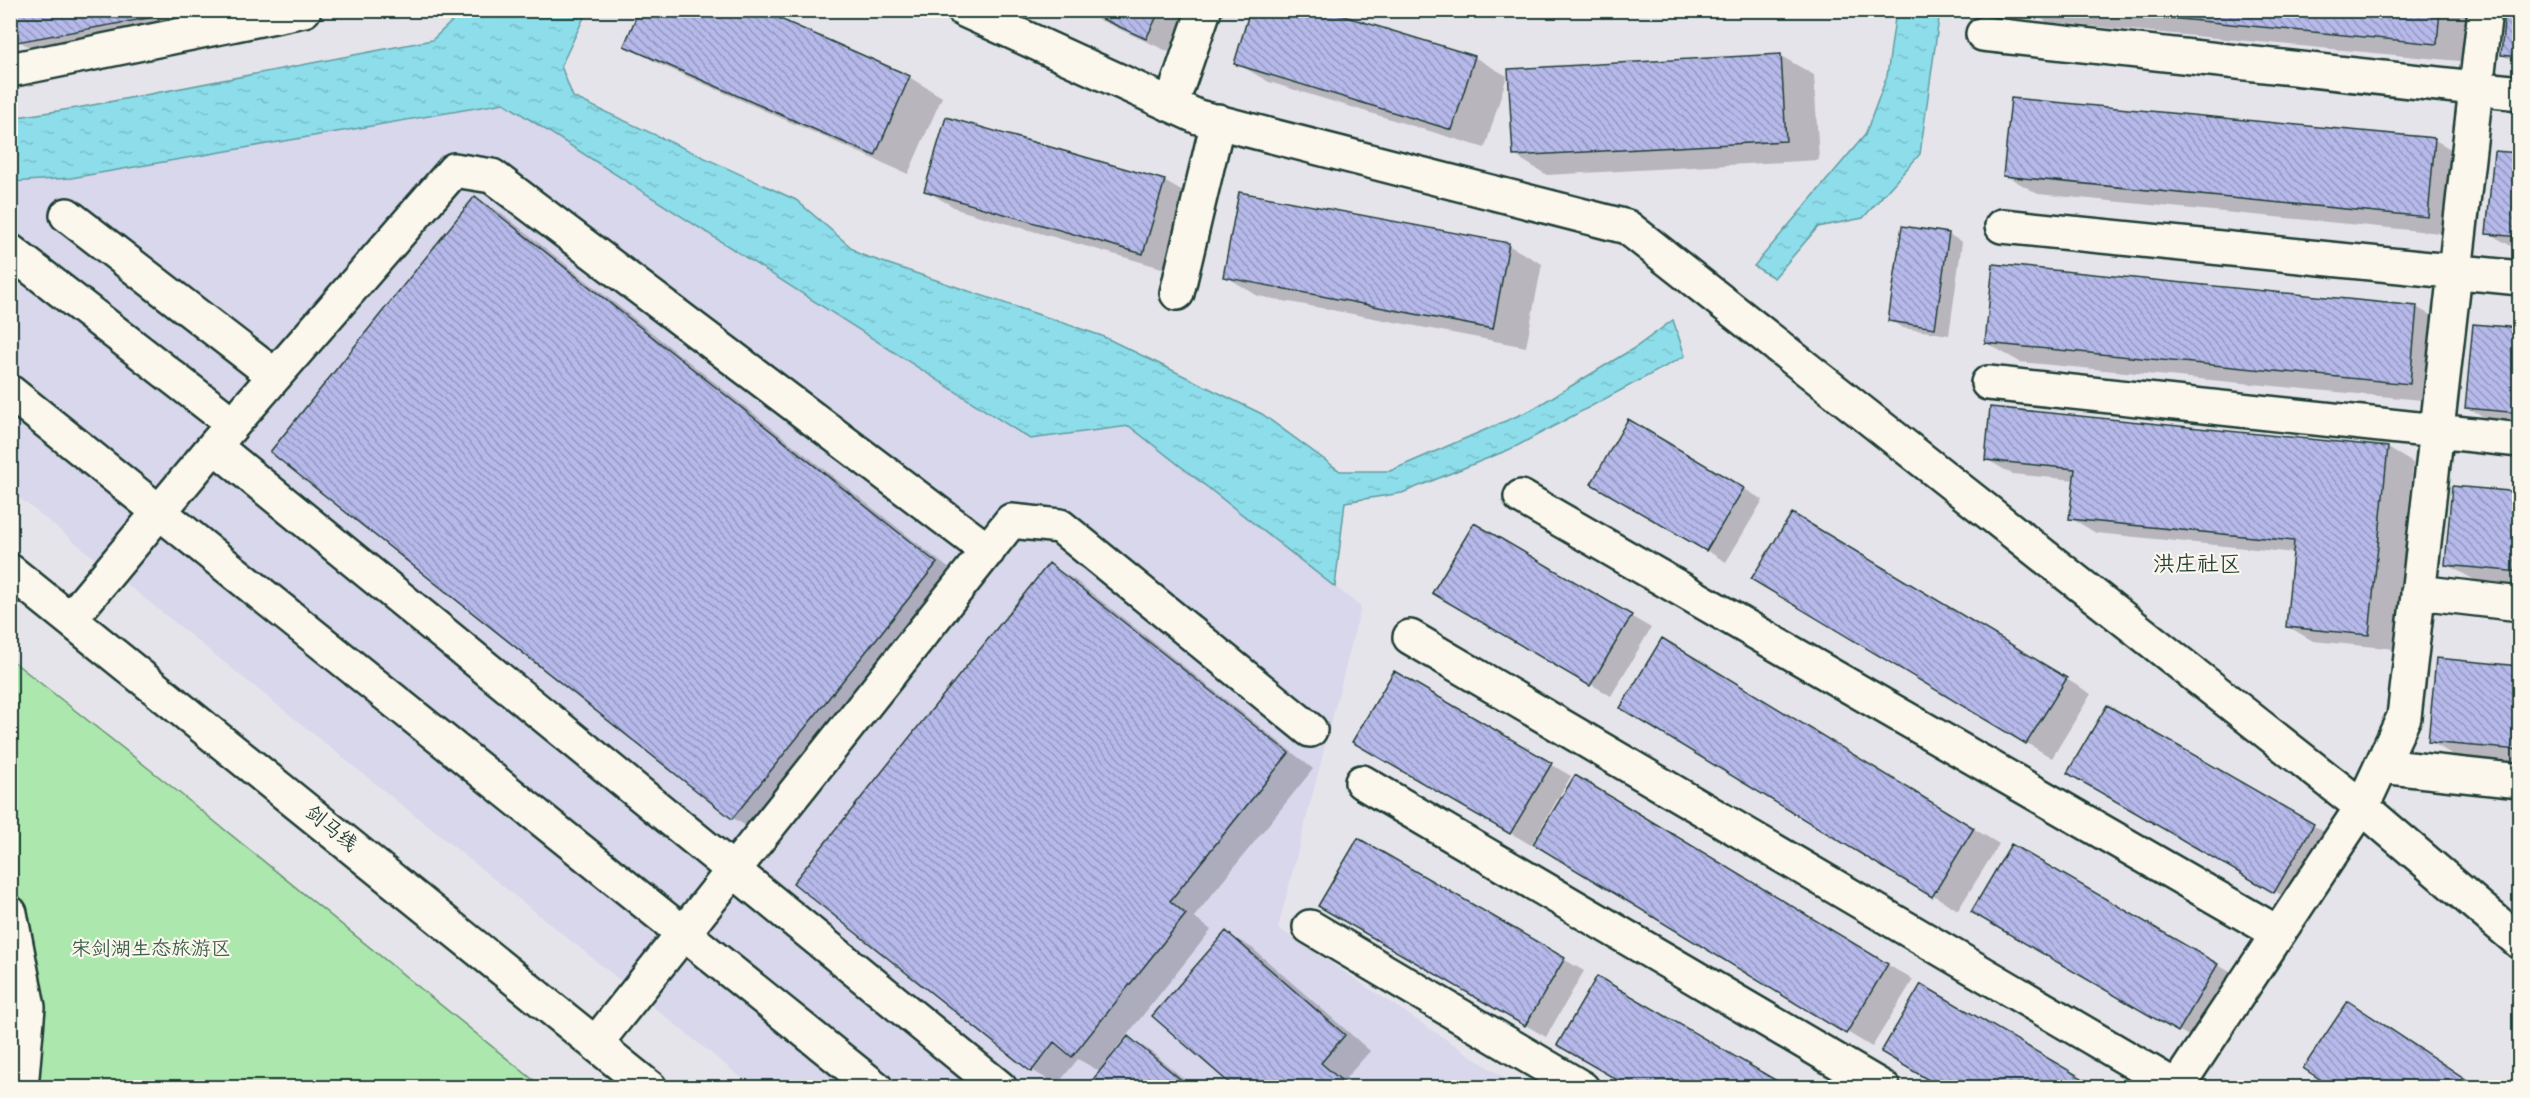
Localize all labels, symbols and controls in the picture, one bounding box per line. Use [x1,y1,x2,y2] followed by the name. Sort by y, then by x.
[2153,551,2241,579] district label: 洪庄社区
[299,800,363,858] street label: 剑马线
[71,936,231,963] park label: 宋剑湖生态旅游区

